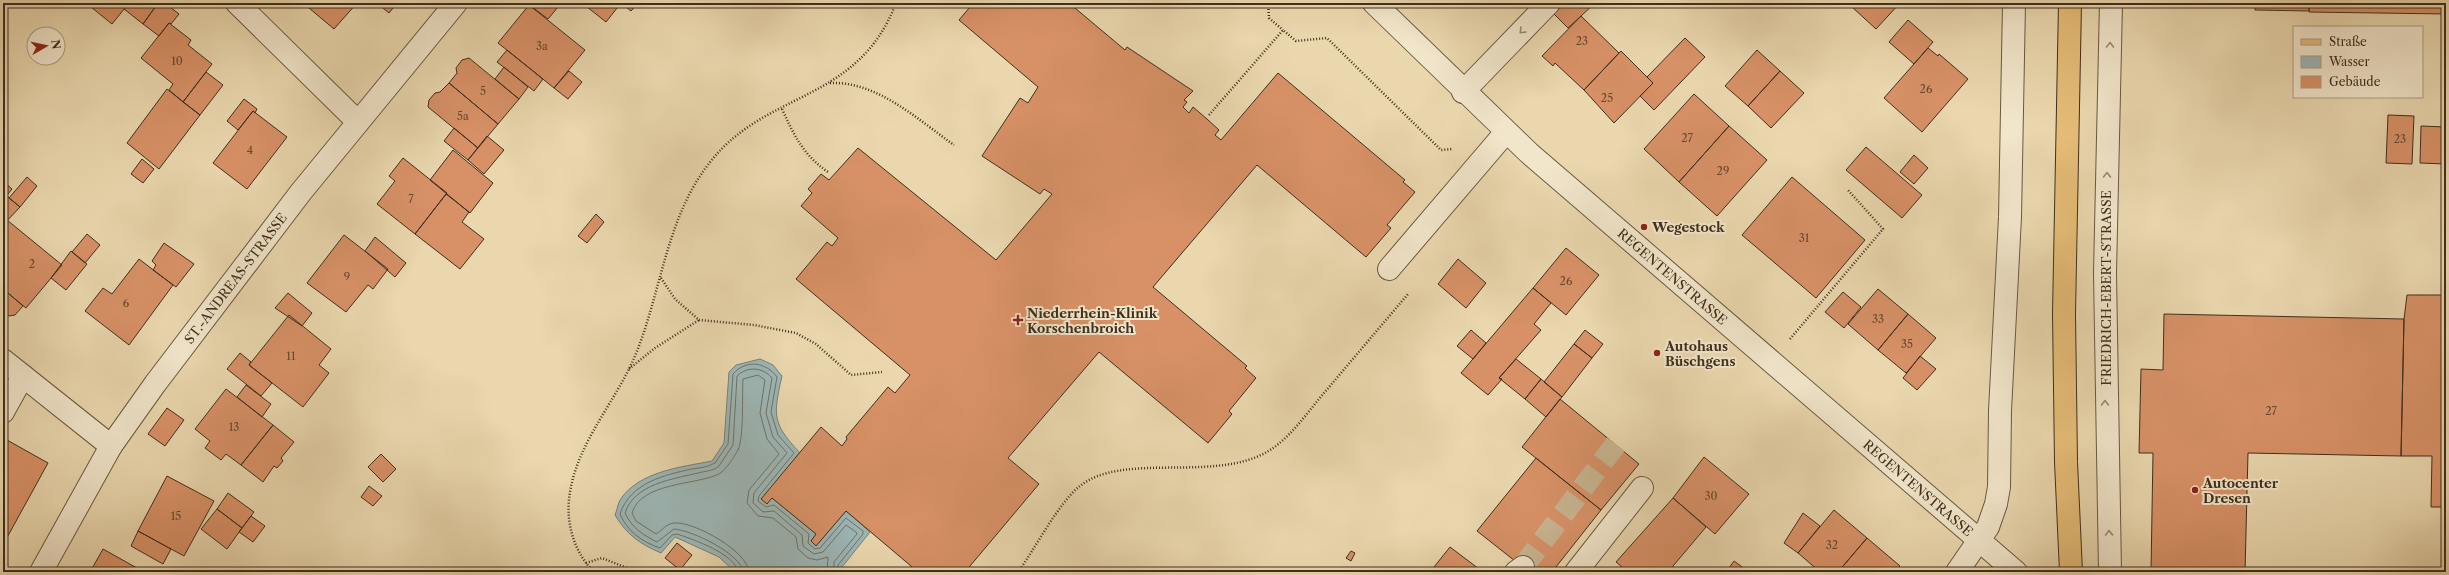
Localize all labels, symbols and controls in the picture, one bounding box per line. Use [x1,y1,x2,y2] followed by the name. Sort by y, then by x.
[26,26,66,66] north arrow
[1519,26,1527,34] one-way arrow
[2293,26,2423,98] legend
[1576,34,1588,48] house number: 23
[2329,34,2367,49] text: Straße
[48,39,64,51] text: N
[536,39,548,53] house number: 3a
[2105,42,2114,48] one-way arrow
[171,54,183,68] house number: 10
[2328,54,2370,69] text: Wasser
[2329,74,2381,89] text: Gebäude
[1920,82,1933,96] house number: 26
[480,84,486,98] house number: 5
[1601,91,1613,105] house number: 25
[457,109,469,123] house number: 5a
[1681,131,1693,145] house number: 27
[2394,132,2406,146] house number: 23
[247,143,253,157] house number: 4
[1717,164,1729,178] house number: 29
[2103,172,2111,178] one-way arrow
[2098,190,2114,386] street label: FRIEDRICH-EBERT-STRASSE
[408,192,414,206] house number: 7
[181,210,290,347] street label: ST.-ANDREAS-STRASSE
[1651,219,1725,235] place label: Wegestock
[1639,222,1649,232] marker: Wegestock
[1614,225,1731,328] street label: REGENTENSTRASSE
[1799,231,1810,245] house number: 31
[29,257,35,271] house number: 2
[344,270,350,284] house number: 9
[1560,274,1573,288] house number: 26
[123,296,130,310] house number: 6
[1027,305,1158,336] place label: Niederrhein-Klinik Korschenbroich
[1872,312,1884,326] house number: 33
[1012,314,1024,326] marker: Niederrhein-Klinik Korschenbroich
[1901,337,1913,351] house number: 35
[1664,338,1736,369] place label: Autohaus Büschgens
[1652,348,1662,358] marker: Autohaus Büschgens
[286,349,296,363] house number: 11
[2101,400,2110,406] one-way arrow
[2265,404,2277,418] house number: 27
[229,420,239,434] house number: 13
[1860,436,1976,539] street label: REGENTENSTRASSE
[2202,475,2279,506] place label: Autocenter Dresen
[2190,485,2200,495] marker: Autocenter Dresen
[1704,489,1718,503] house number: 30
[171,509,181,523] house number: 15
[2104,530,2113,536] one-way arrow
[1826,538,1838,552] house number: 32

